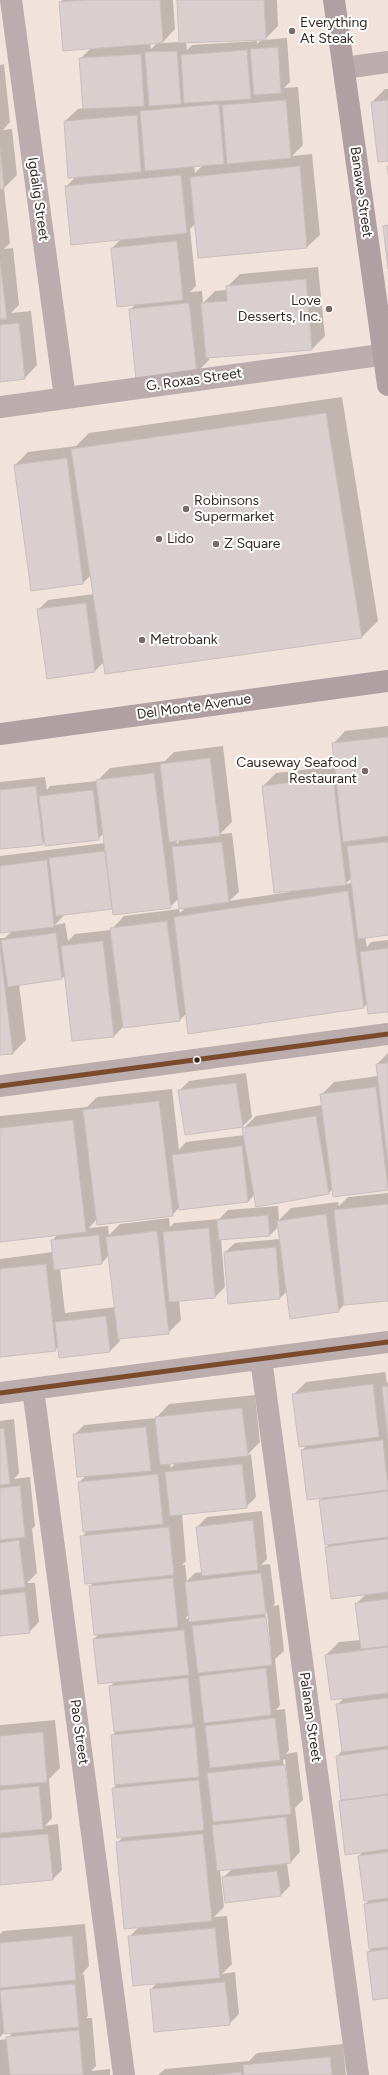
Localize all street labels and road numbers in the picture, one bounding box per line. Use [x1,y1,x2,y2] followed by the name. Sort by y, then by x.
[346,145,376,239] street label: Banawe Street
[24,156,52,242] street label: Igdalig Street
[145,365,243,395] street label: G. Roxas Street
[136,691,252,723] street label: Del Monte Avenue
[295,1671,325,1763] street label: Palanan Street
[66,1698,92,1766] street label: Pao Street

